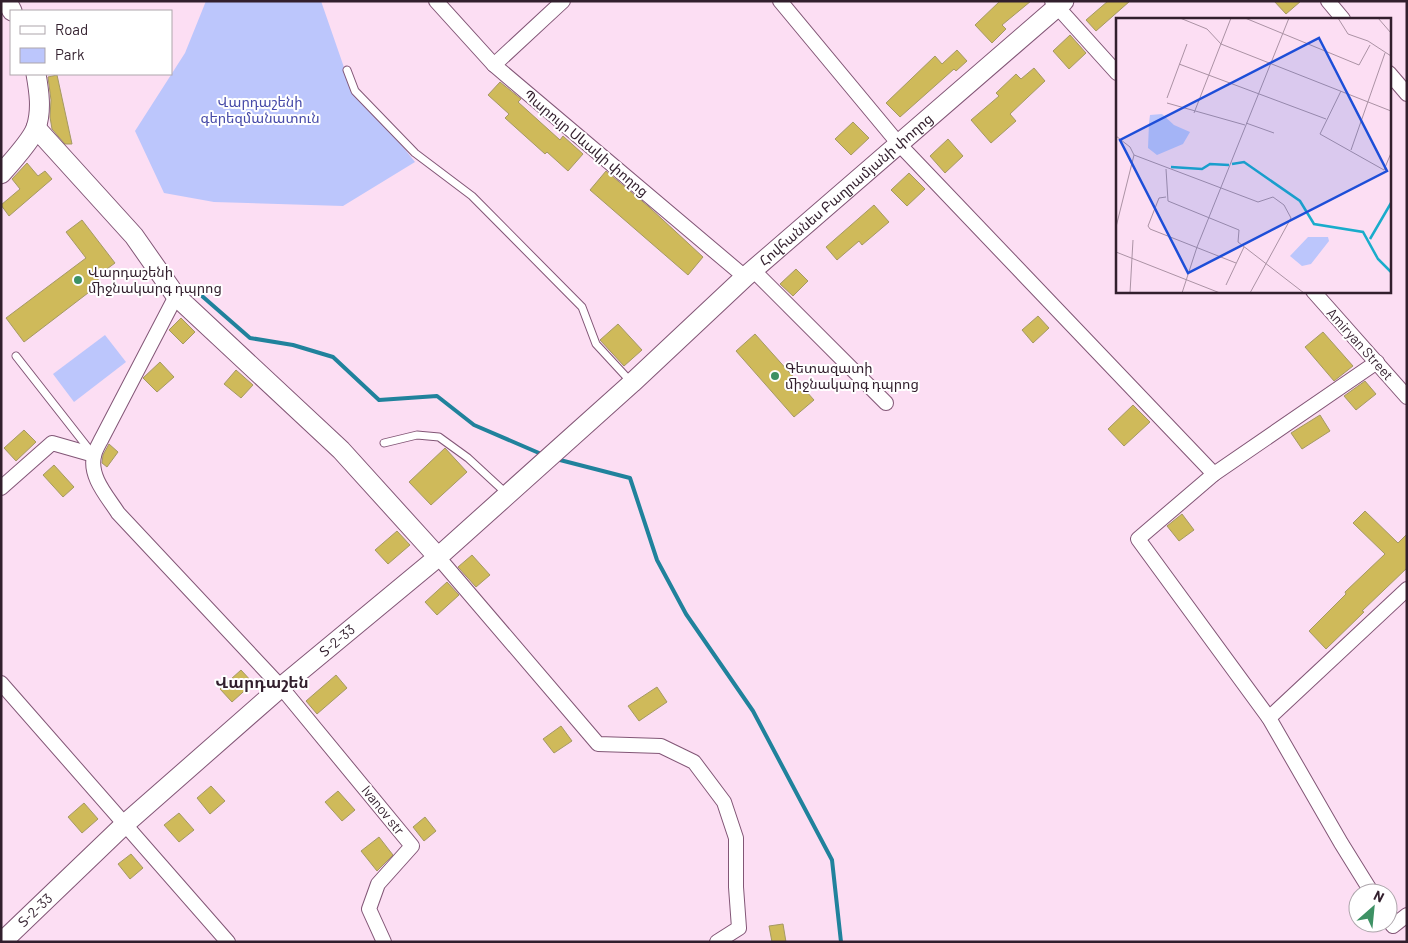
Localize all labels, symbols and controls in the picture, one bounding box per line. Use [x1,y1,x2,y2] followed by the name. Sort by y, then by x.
[10,10,172,75] legend
[1116,18,1390,292] inset map
[55,20,88,38] text: Road
[55,45,85,63] text: Park
[521,86,652,200] street label: Պարույր Սևակի փողոց
[200,93,320,126] park label: Վարդաշենի գերեզմանատուն
[755,110,936,269] street label: Հովհաննես Բաղրամյանի փողոց
[88,263,222,296] place label: Վարդաշենի միջնակարգ դպրոց
[72,274,84,286] marker: Վարդաշենի միջնակարգ դպրոց
[1324,304,1397,383] street label: Amiryan Street
[785,359,919,392] place label: Գետազատի միջնակարգ դպրոց
[769,370,781,382] marker: Գետազատի միջնակարգ դպրոց
[316,620,358,660] street label: Տ-2-33
[215,672,309,692] district label: Վարդաշեն
[358,782,408,838] street label: Ivanov str
[1348,883,1398,933] north arrow
[1371,886,1387,906] text: N
[14,889,56,930] street label: Տ-2-33

